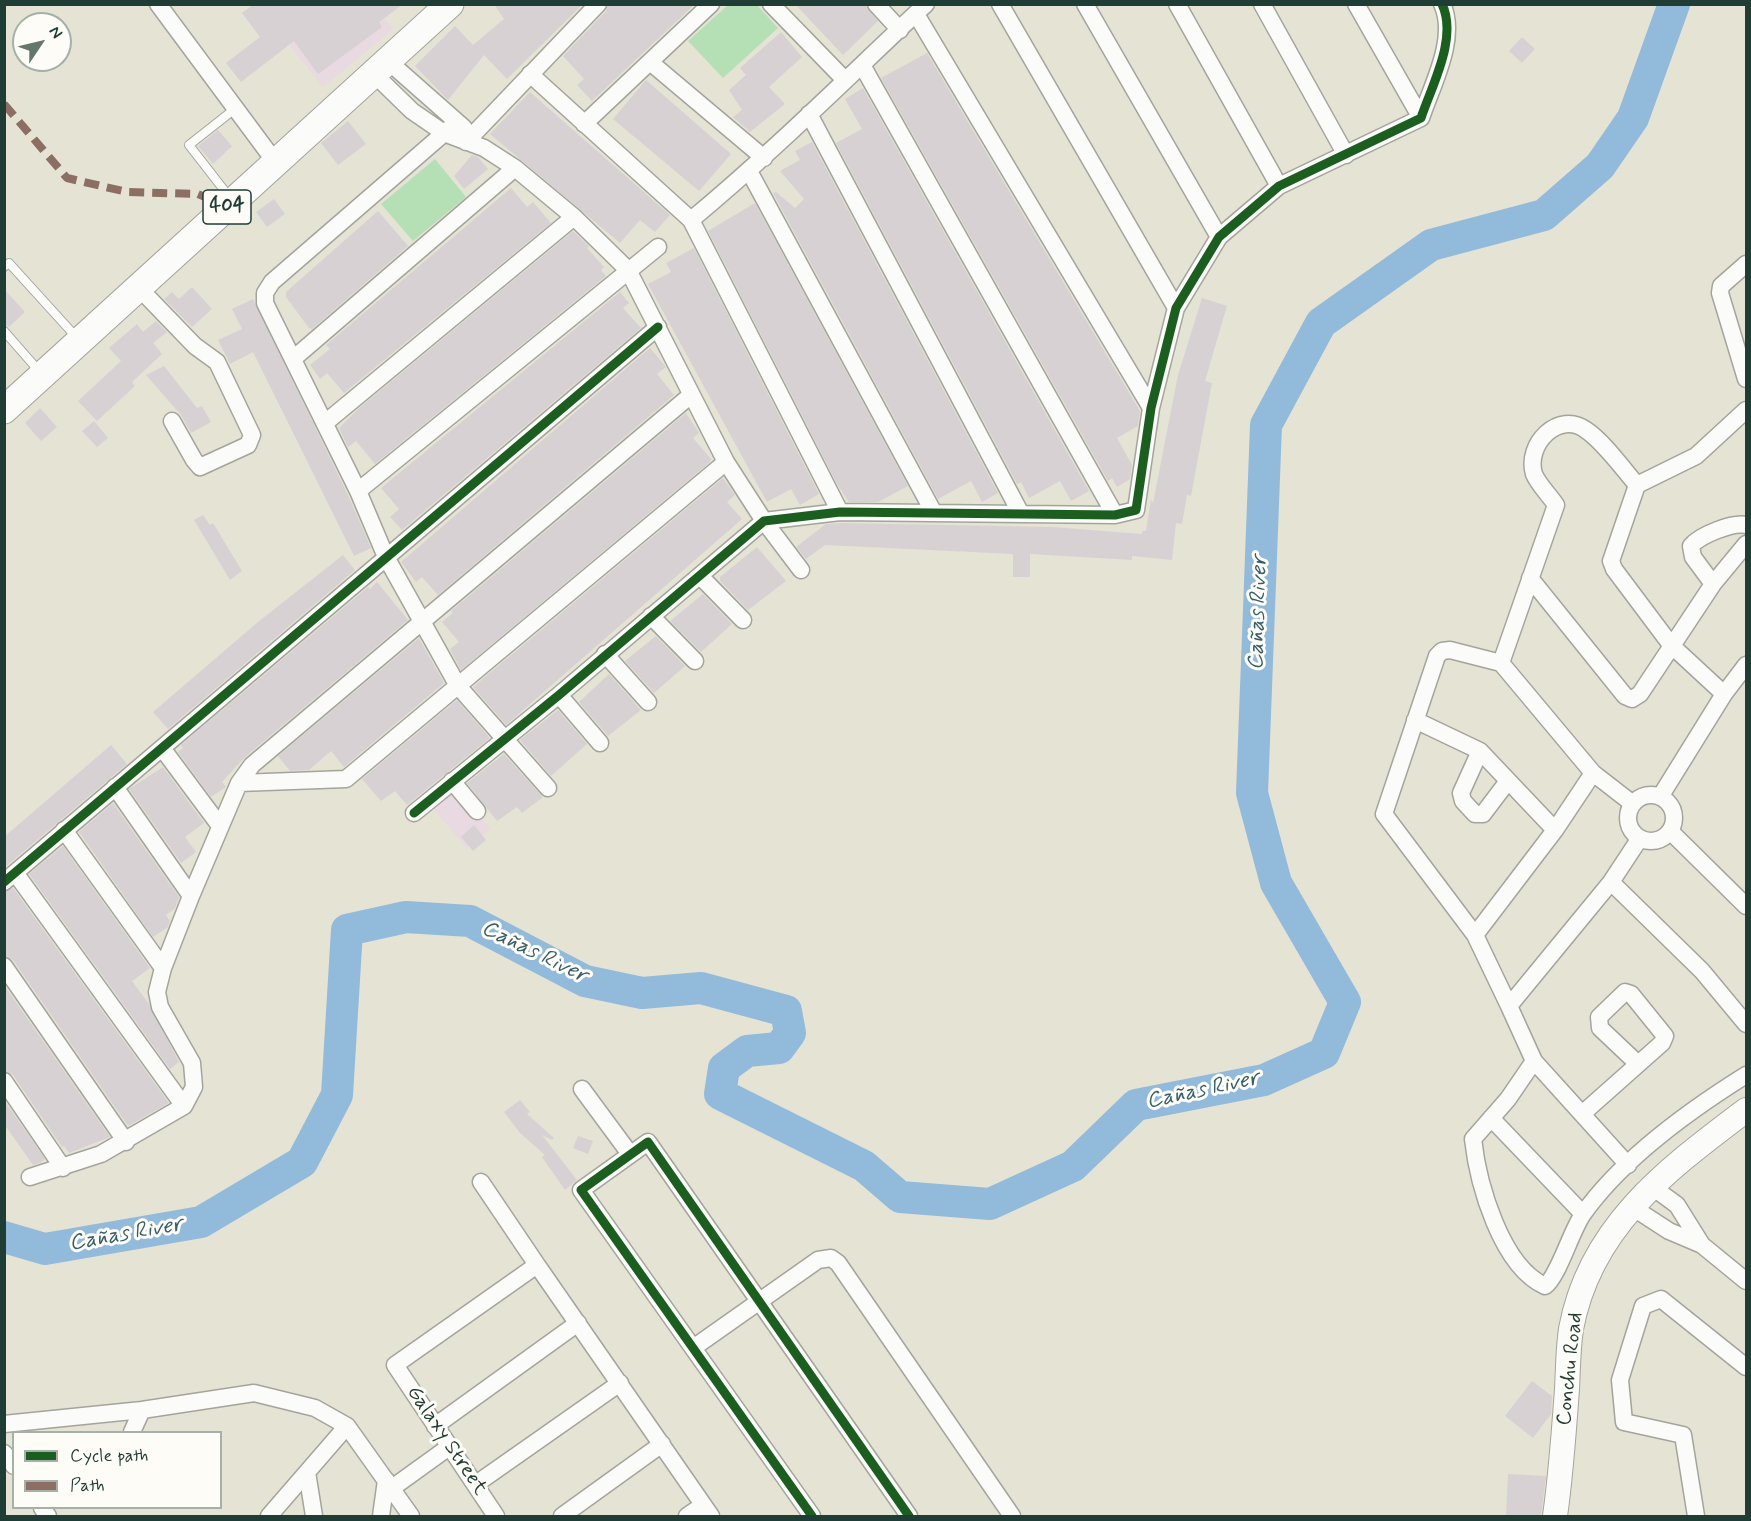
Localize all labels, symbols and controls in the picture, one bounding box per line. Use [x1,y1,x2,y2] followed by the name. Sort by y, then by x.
[12,12,72,72] north arrow
[44,22,67,43] text: N
[203,190,251,224] road number: 404
[1244,555,1274,671] water label: Cañas River
[477,916,591,990] water label: Cañas River
[1144,1066,1262,1116] water label: Cañas River
[67,1212,185,1258] water label: Cañas River
[1553,1311,1589,1427] street label: Conchu Road
[400,1382,492,1500] street label: Galaxy Street
[12,1431,222,1509] legend
[70,1444,148,1468] text: Cycle path
[70,1474,105,1498] text: Path

